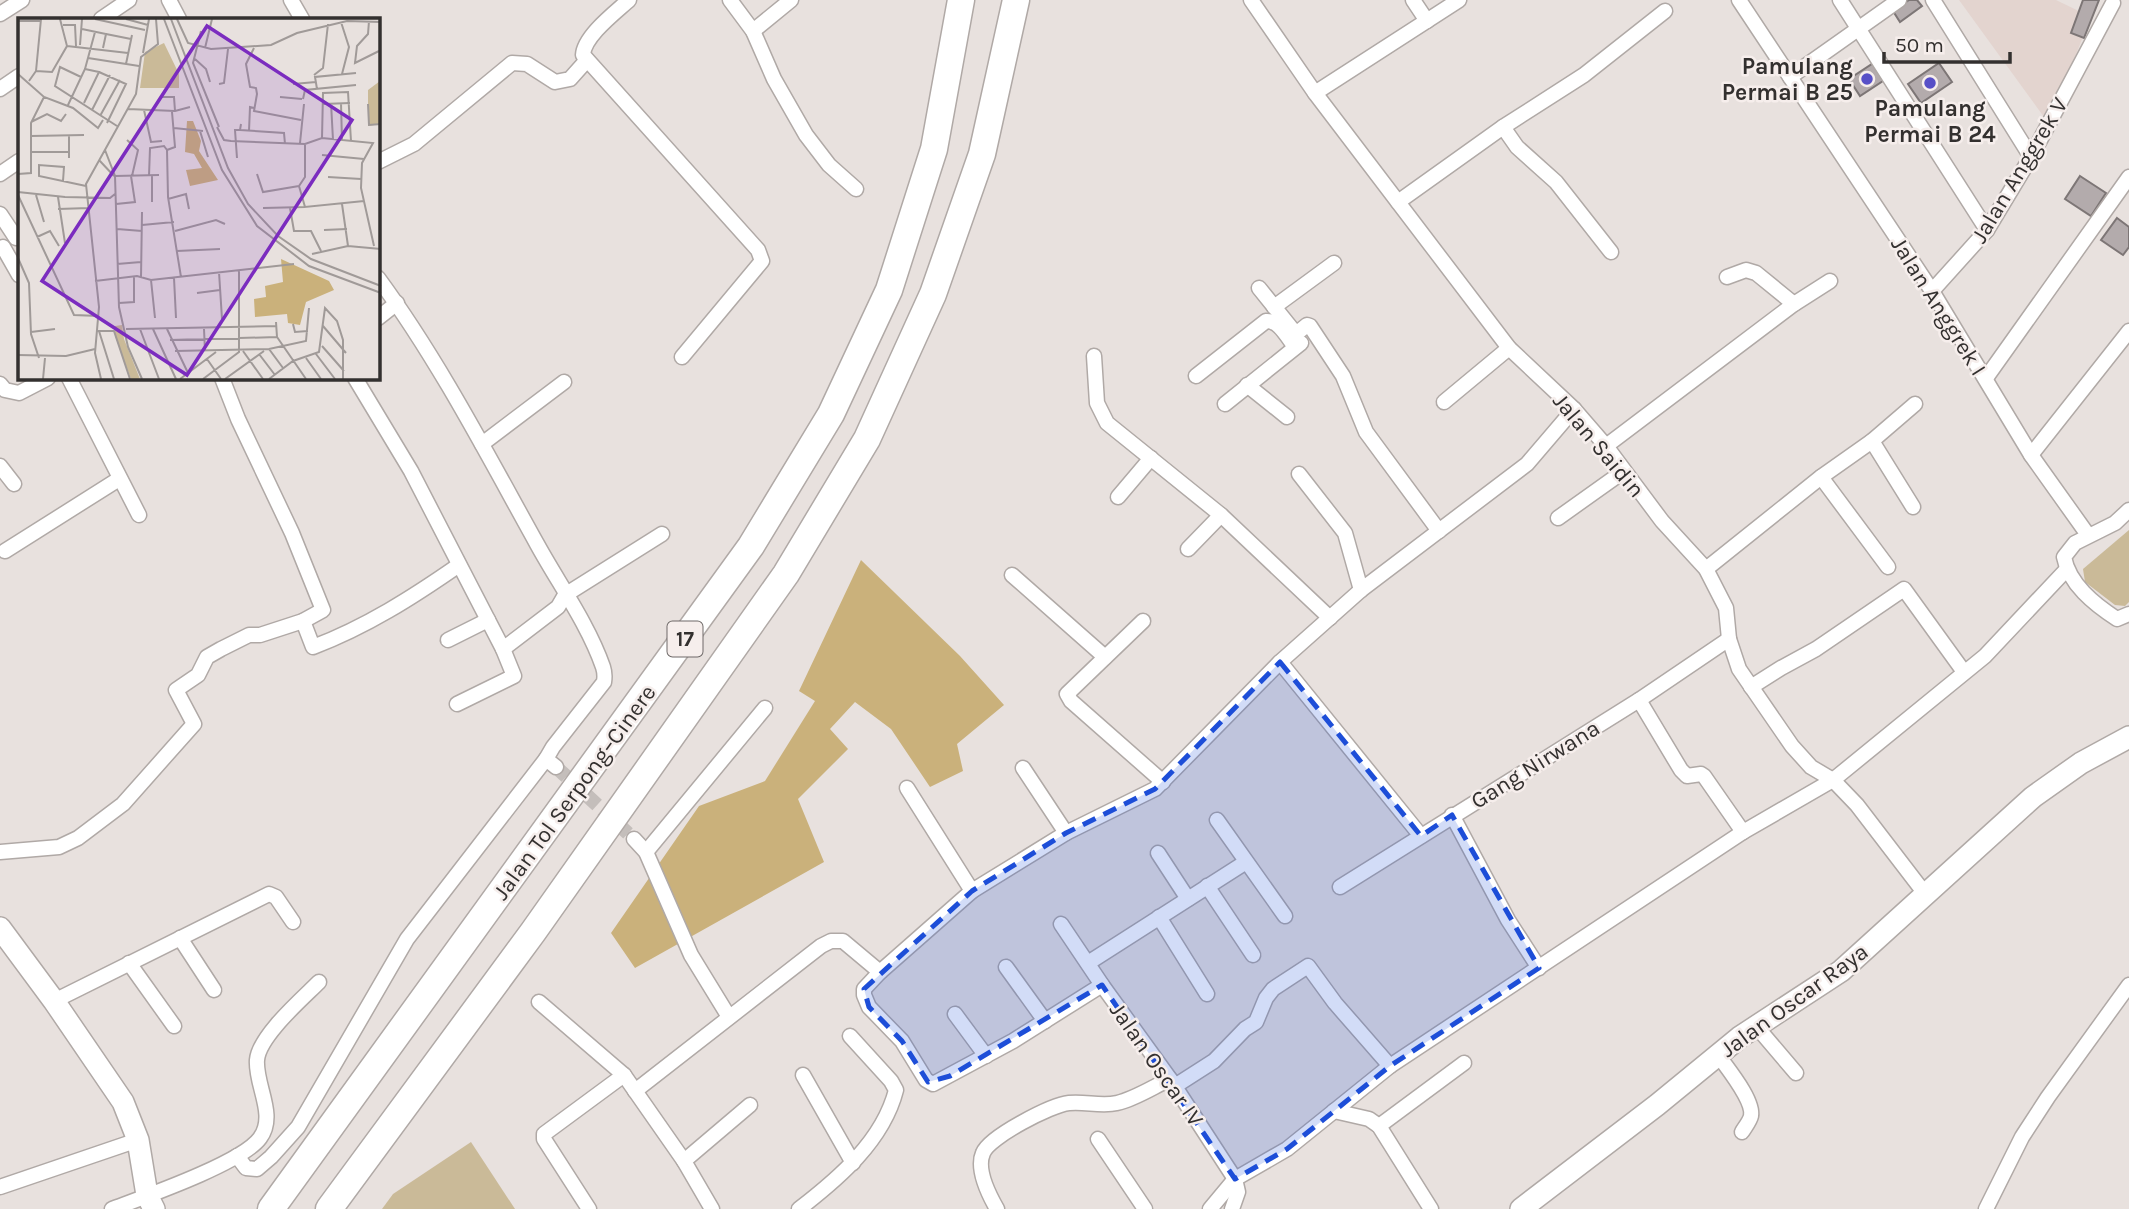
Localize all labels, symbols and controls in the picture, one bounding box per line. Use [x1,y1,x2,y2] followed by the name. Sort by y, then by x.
[18,18,380,380] inset map
[1884,21,2010,65] scale bar
[1895,33,1944,57] text: 50 m
[1722,53,1853,106] place label: Pamulang Permai B 25
[1859,71,1875,87] marker: Pamulang Permai B 25
[1922,75,1938,91] marker: Pamulang Permai B 24
[1965,93,2074,248] street label: Jalan Anggrek V
[1864,95,1996,148] place label: Pamulang Permai B 24
[1885,232,1992,381] street label: Jalan Anggrek I
[1547,388,1650,503] street label: Jalan Saidin
[668,622,702,656] road number: 17
[487,680,661,905] street label: Jalan Tol Serpong–Cinere
[1466,714,1605,815] street label: Gang Nirwana
[1715,938,1873,1063] street label: Jalan Oscar Raya
[1104,997,1209,1131] street label: Jalan Oscar IV

